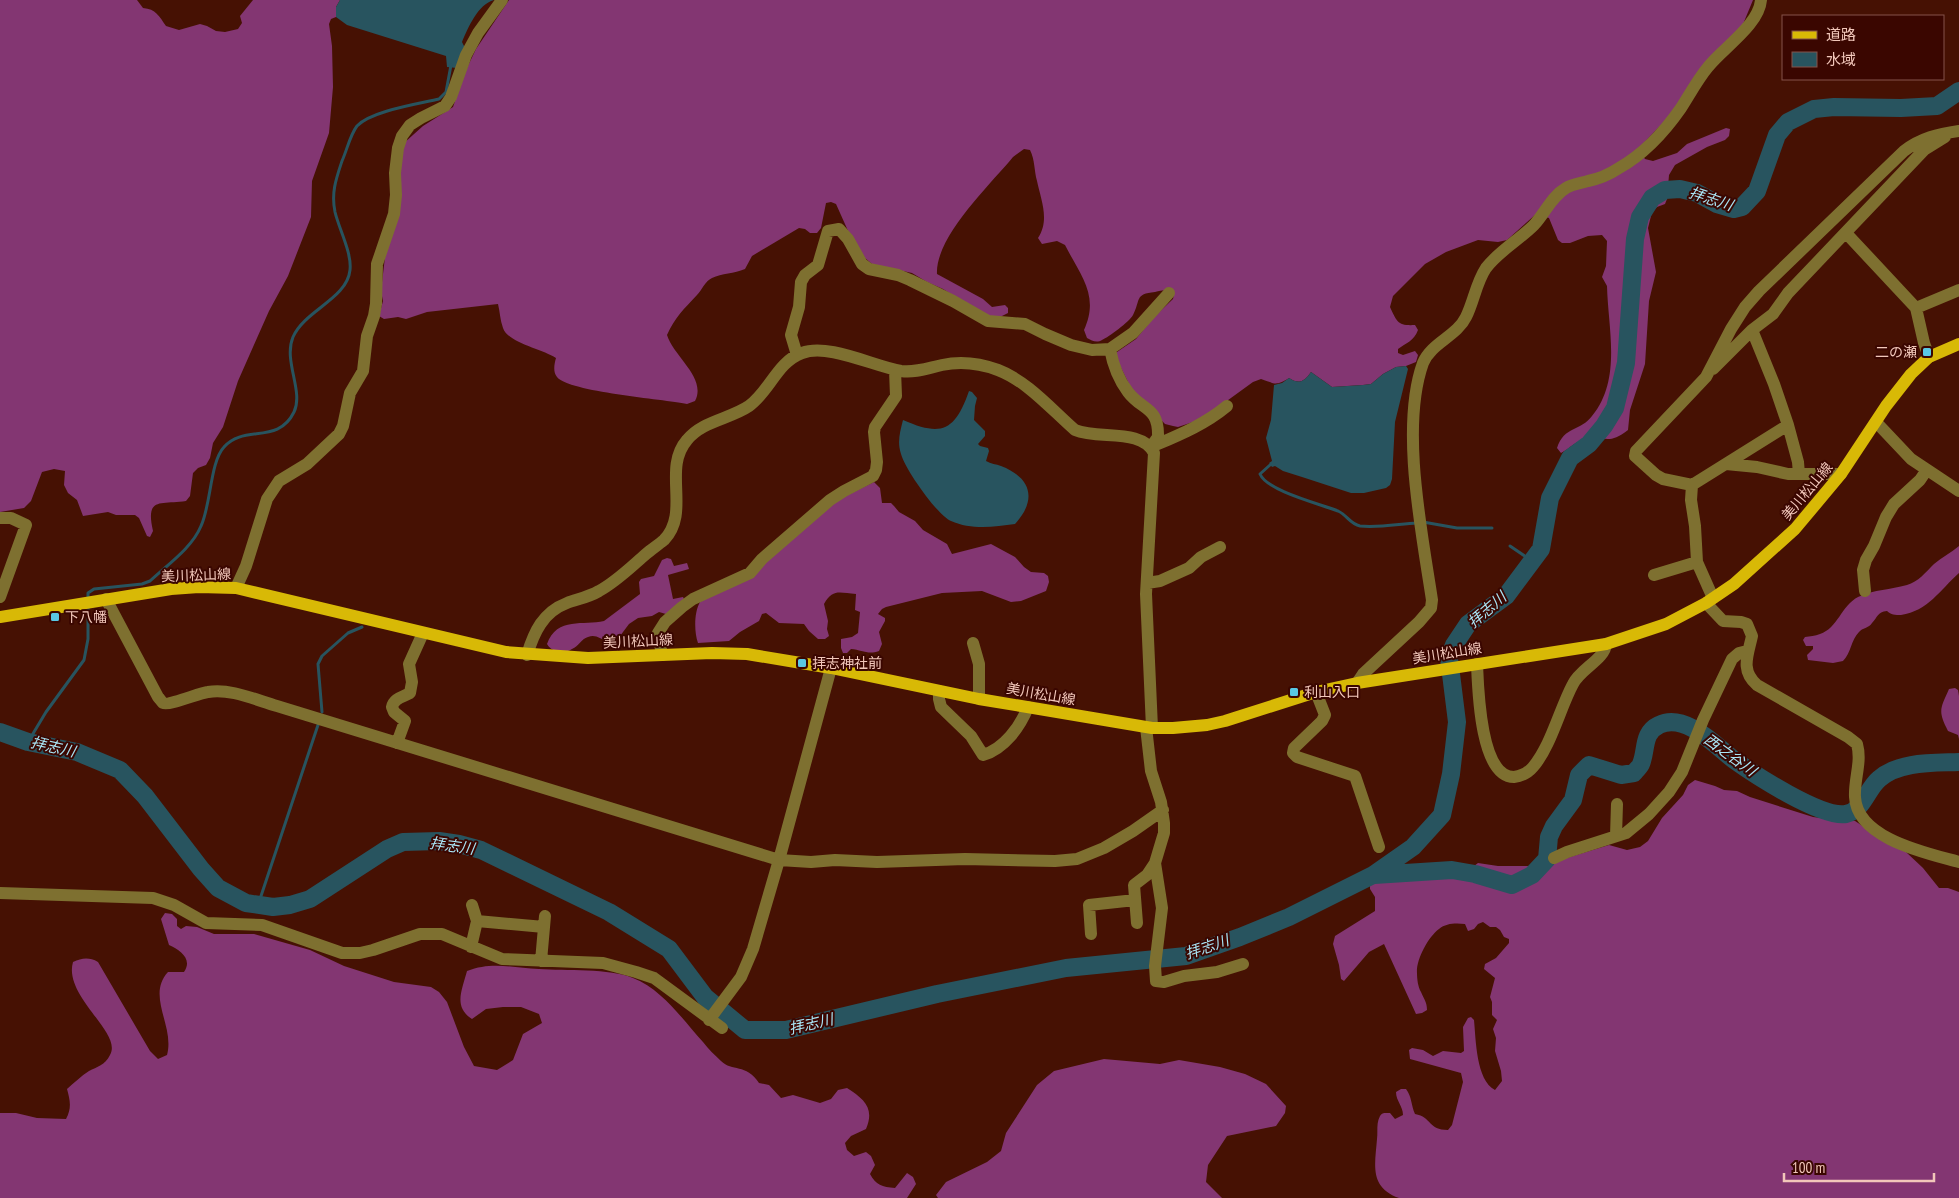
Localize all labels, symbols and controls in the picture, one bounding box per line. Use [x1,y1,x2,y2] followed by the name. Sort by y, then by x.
[1782,15,1944,80] legend
[1826,25,1856,44] text: 道路
[1826,50,1856,69] text: 水域
[1687,183,1737,215] water label: 拝志川
[1875,343,1917,361] place label: 二の瀬
[1921,346,1933,358] marker: 二の瀬
[1778,458,1836,524] street label: 美川松山線
[161,565,231,585] street label: 美川松山線
[1463,586,1511,632] water label: 拝志川
[65,608,107,626] place label: 下八幡
[49,611,61,623] marker: 下八幡
[603,630,673,652] street label: 美川松山線
[1411,639,1483,667] street label: 美川松山線
[812,654,882,672] place label: 拝志神社前
[796,657,808,669] marker: 拝志神社前
[1005,679,1077,709] street label: 美川松山線
[1304,683,1360,701] place label: 利山入口
[1288,686,1300,698] marker: 利山入口
[1700,729,1762,781] water label: 西之谷川
[29,732,79,761] water label: 拝志川
[428,833,478,858] water label: 拝志川
[1182,930,1233,963] water label: 拝志川
[787,1009,837,1038] water label: 拝志川
[1784,1150,1934,1182] scale bar
[1792,1158,1825,1177] text: 100 m

